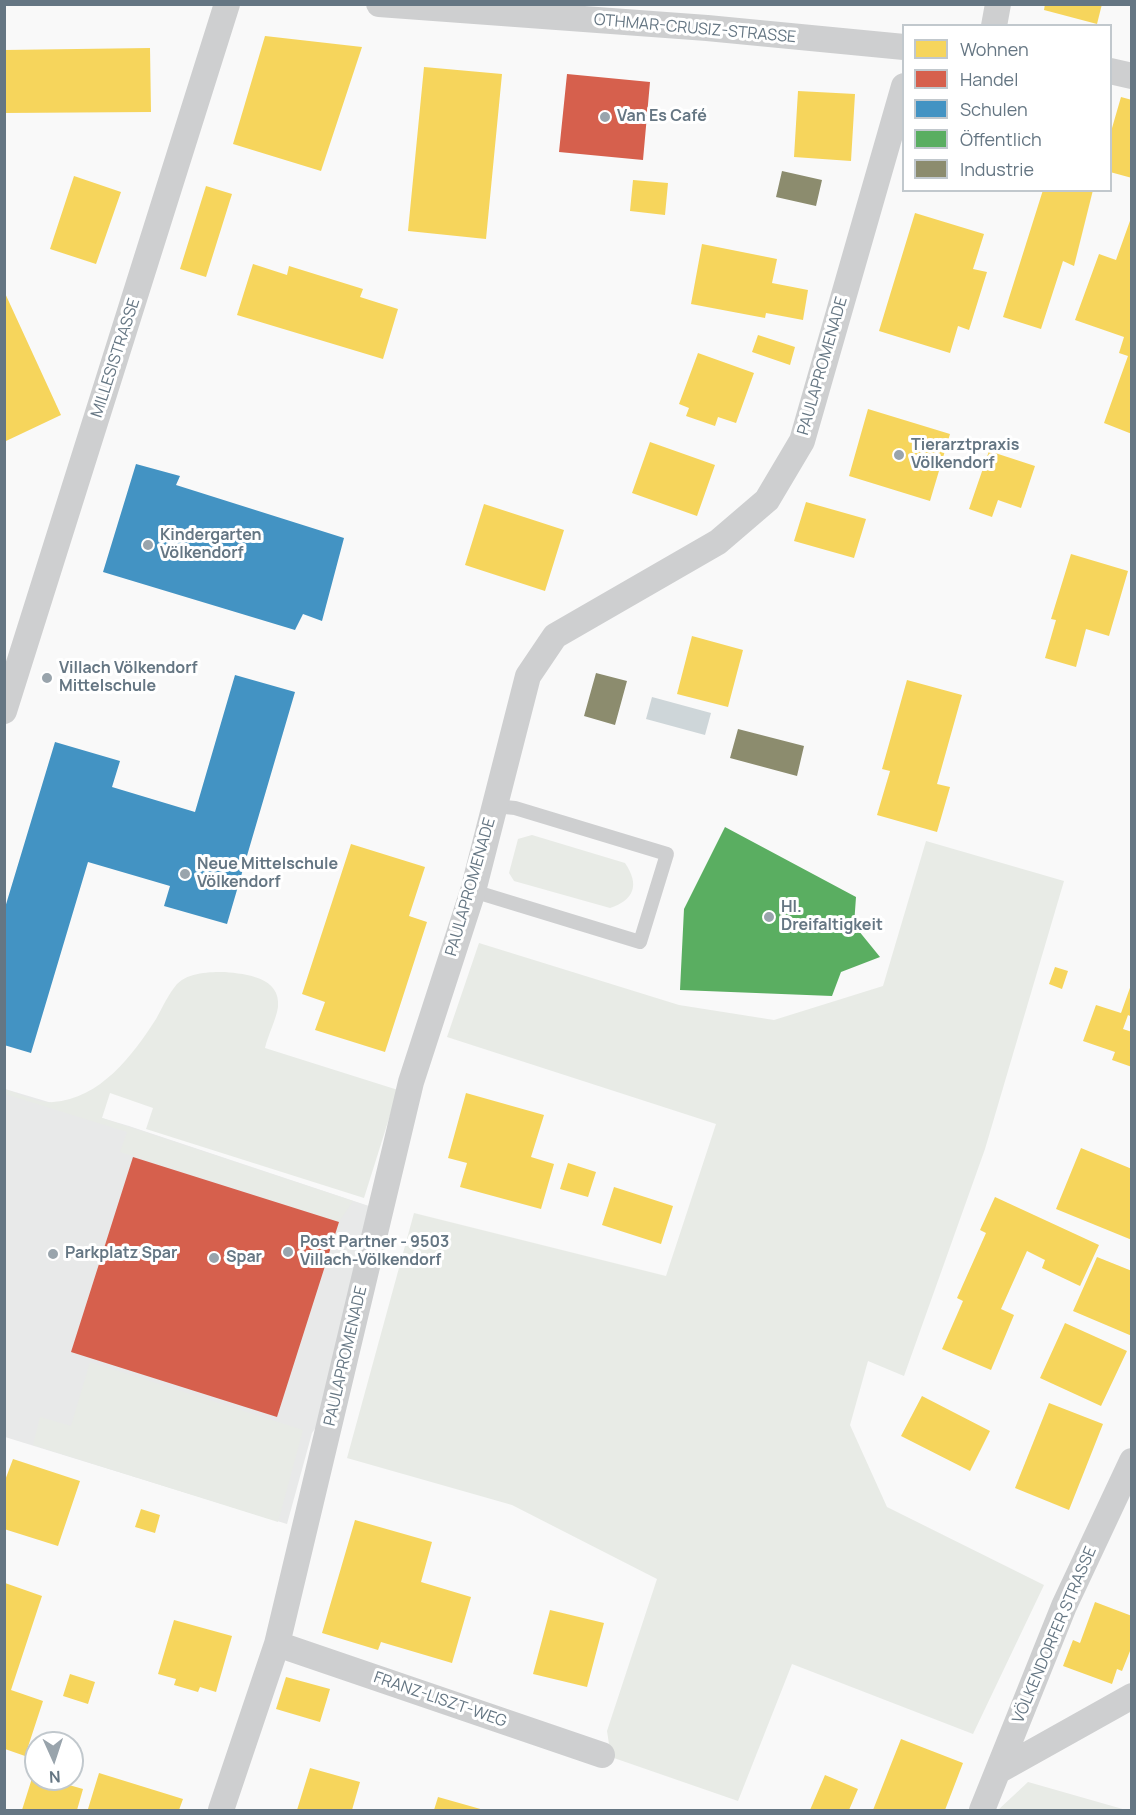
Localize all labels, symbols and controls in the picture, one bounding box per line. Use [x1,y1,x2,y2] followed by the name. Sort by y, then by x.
[593,11,797,47] street label: OTHMAR-CRUSIZ-STRASSE
[902,24,1112,192] legend
[960,37,1029,61] text: Wohnen
[960,67,1018,91] text: Handel
[960,97,1028,121] text: Schulen
[617,107,707,127] place label: Van Es Café
[598,110,612,124] marker: Van Es Café
[960,127,1042,151] text: Öffentlich
[960,157,1034,181] text: Industrie
[794,295,852,437] street label: PAULAPROMENADE
[88,296,144,420] street label: MILLESISTRASSE
[911,436,1019,474] place label: Tierarztpraxis Völkendorf
[892,448,906,462] marker: Tierarztpraxis Völkendorf
[160,526,262,564] place label: Kindergarten Völkendorf
[141,538,155,552] marker: Kindergarten Völkendorf
[59,659,198,697] place label: Villach Völkendorf Mittelschule
[40,671,54,685] marker: Villach Völkendorf Mittelschule
[442,816,500,958] street label: PAULAPROMENADE
[197,855,338,893] place label: Neue Mittelschule Völkendorf
[178,867,192,881] marker: Neue Mittelschule Völkendorf
[781,898,883,936] place label: Hl. Dreifaltigkeit
[762,910,776,924] marker: Hl. Dreifaltigkeit
[300,1233,449,1271] place label: Post Partner - 9503 Villach-Völkendorf
[65,1244,177,1264] place label: Parkplatz Spar
[281,1245,295,1259] marker: Post Partner - 9503 Villach-Völkendorf
[46,1247,60,1261] marker: Parkplatz Spar
[226,1248,262,1268] place label: Spar
[207,1251,221,1265] marker: Spar
[321,1284,371,1428] street label: PAULAPROMENADE
[1009,1544,1101,1726] street label: VÖLKENDORFER STRASSE
[371,1668,509,1732] street label: FRANZ-LISZT-WEG
[24,1731,84,1791] north arrow
[49,1766,61,1788] text: N

